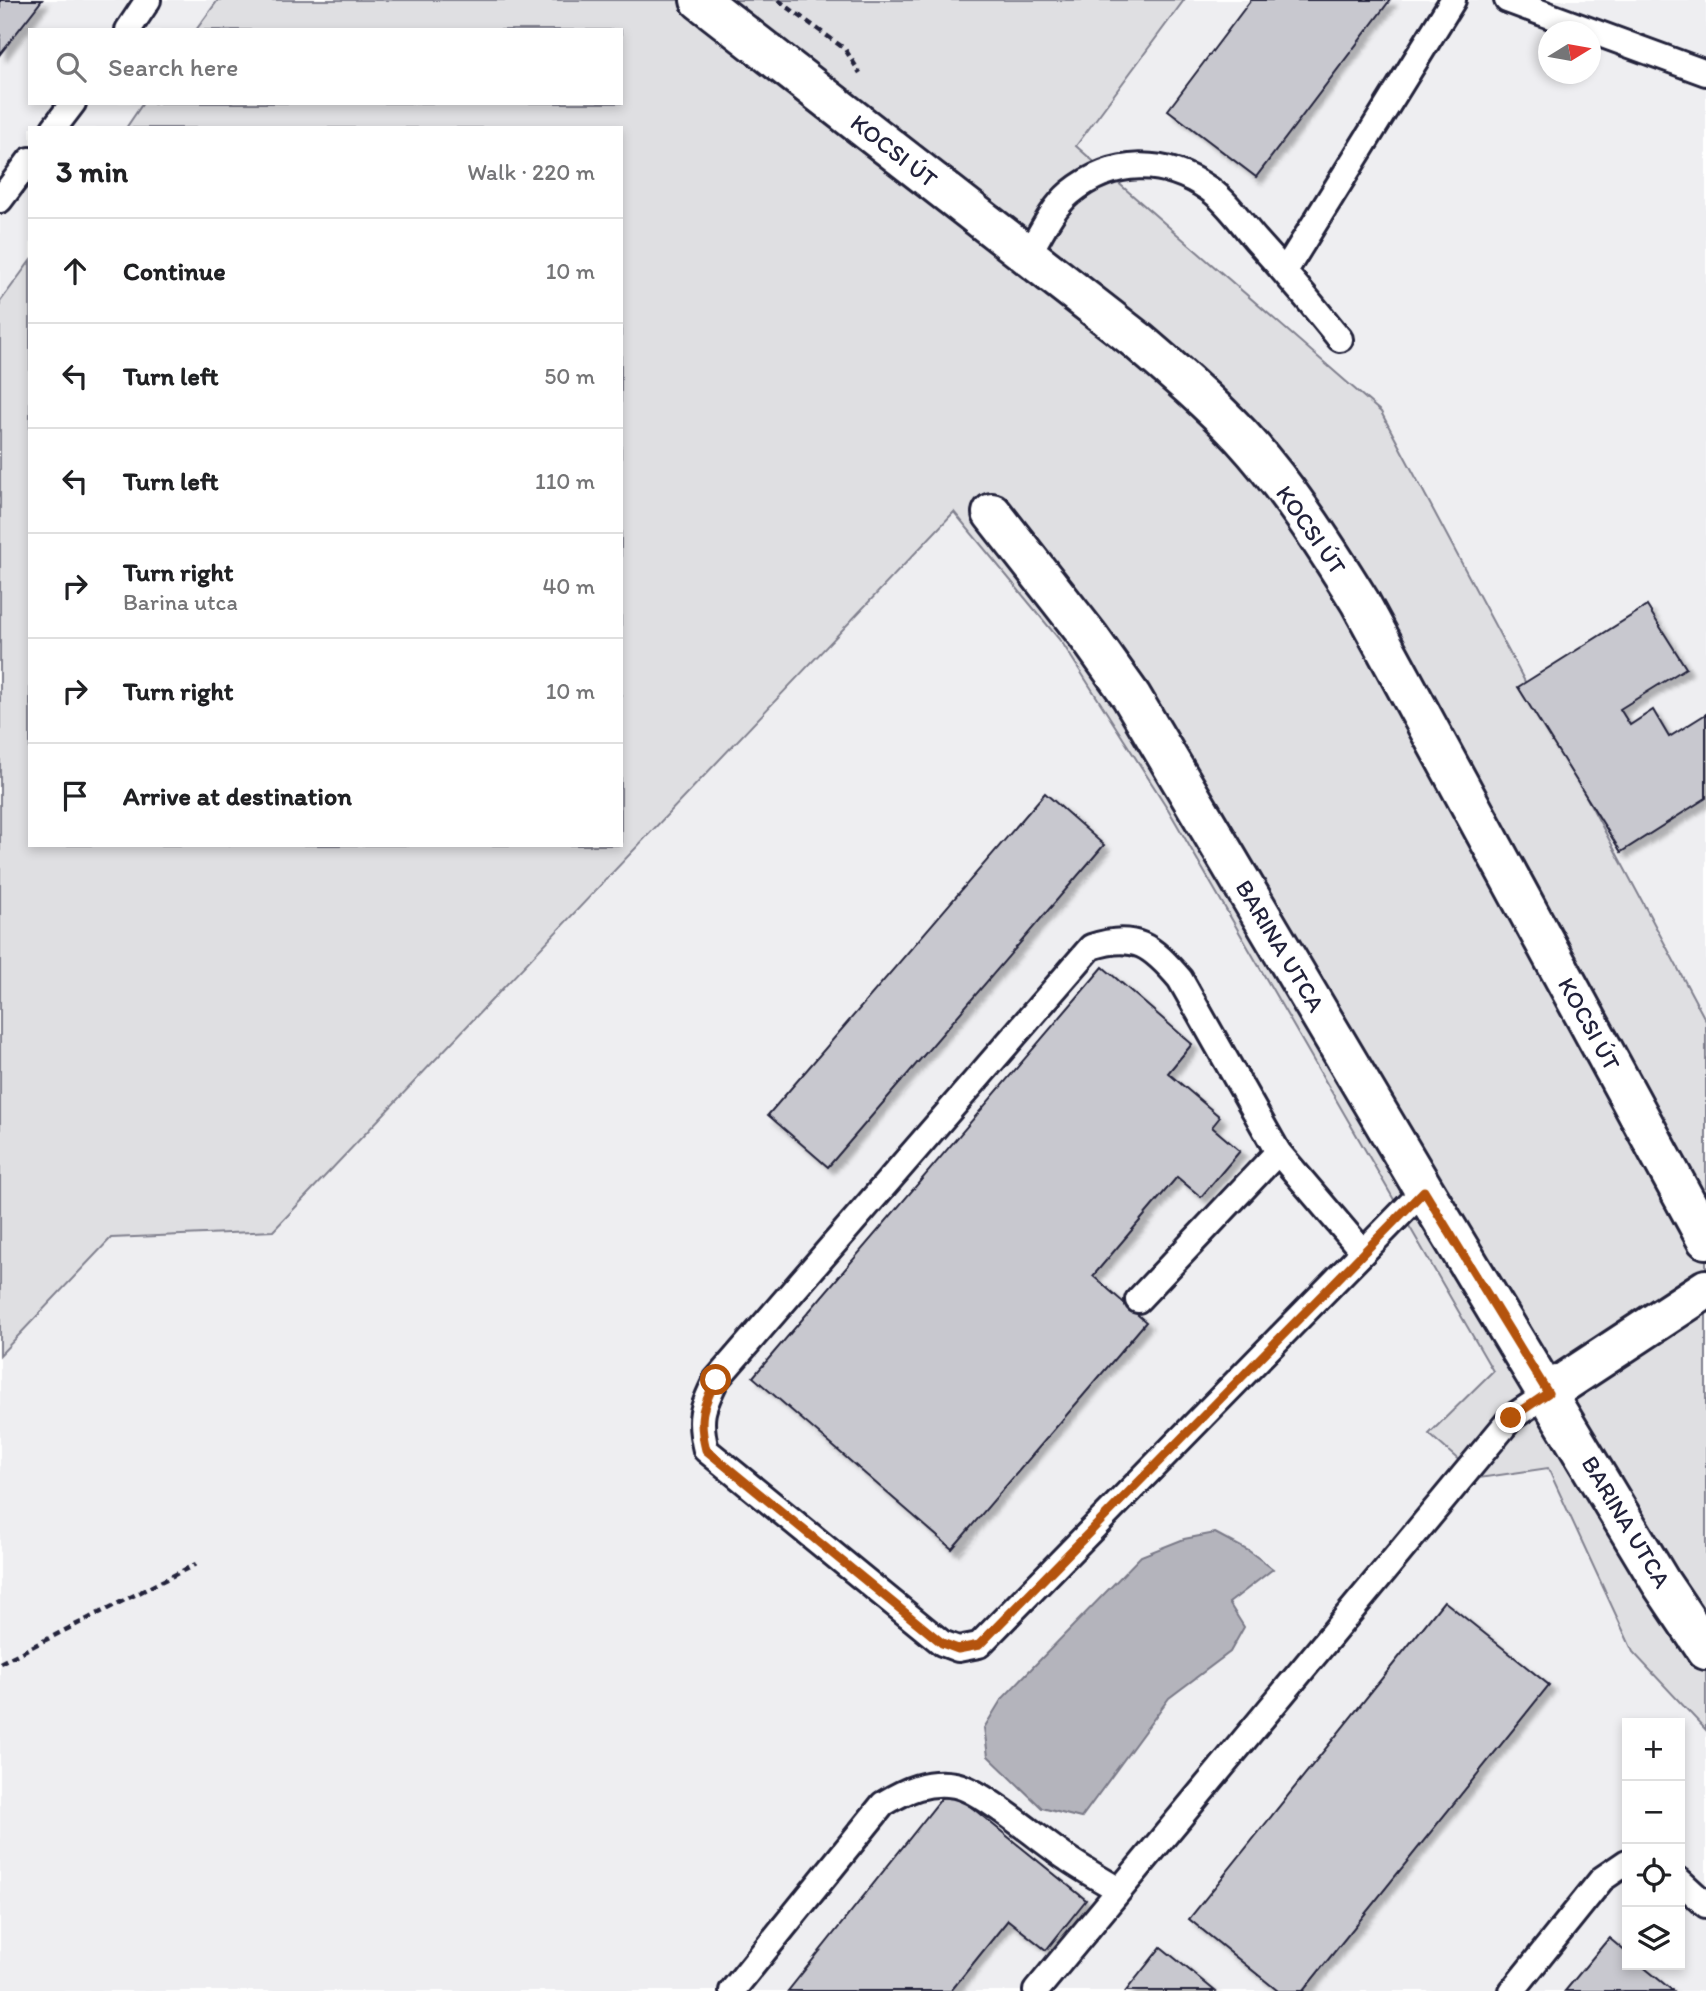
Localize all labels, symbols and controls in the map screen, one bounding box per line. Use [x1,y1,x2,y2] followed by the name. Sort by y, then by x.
[1538,21,1601,84] north arrow
[28,28,623,105] search box
[52,48,90,86] icon: search
[108,51,238,83] text: Search here
[845,108,944,194] street label: KOCSI ÚT
[56,153,128,190] text: 3 min
[467,158,595,186] text: Walk · 220 m
[56,252,94,290] icon: ahead
[123,255,226,287] text: Continue
[546,257,595,285] text: 10 m
[56,357,94,395] icon: left
[123,360,219,392] text: Turn left
[544,362,595,390] text: 50 m
[56,462,94,500] icon: left
[123,465,219,497] text: Turn left
[535,467,595,495] text: 110 m
[1270,479,1353,580] street label: KOCSI ÚT
[123,556,234,588] text: Turn right
[56,567,94,605] icon: right
[542,572,595,600] text: 40 m
[123,588,238,616] text: Barina utca
[56,672,94,710] icon: right
[123,675,234,707] text: Turn right
[546,677,595,705] text: 10 m
[56,777,94,815] icon: arrive
[123,780,352,812] text: Arrive at destination
[1230,874,1331,1017] street label: BARINA UTCA
[1552,972,1627,1076] street label: KOCSI ÚT
[700,1364,731,1395] route start
[1495,1402,1526,1433] route end
[1576,1450,1677,1593] street label: BARINA UTCA
[1622,1718,1685,1970] map controls
[1622,1718,1685,1781] button: +
[1622,1781,1685,1844] button: −
[1622,1844,1685,1907] button: locate
[1622,1907,1685,1970] button: layers

